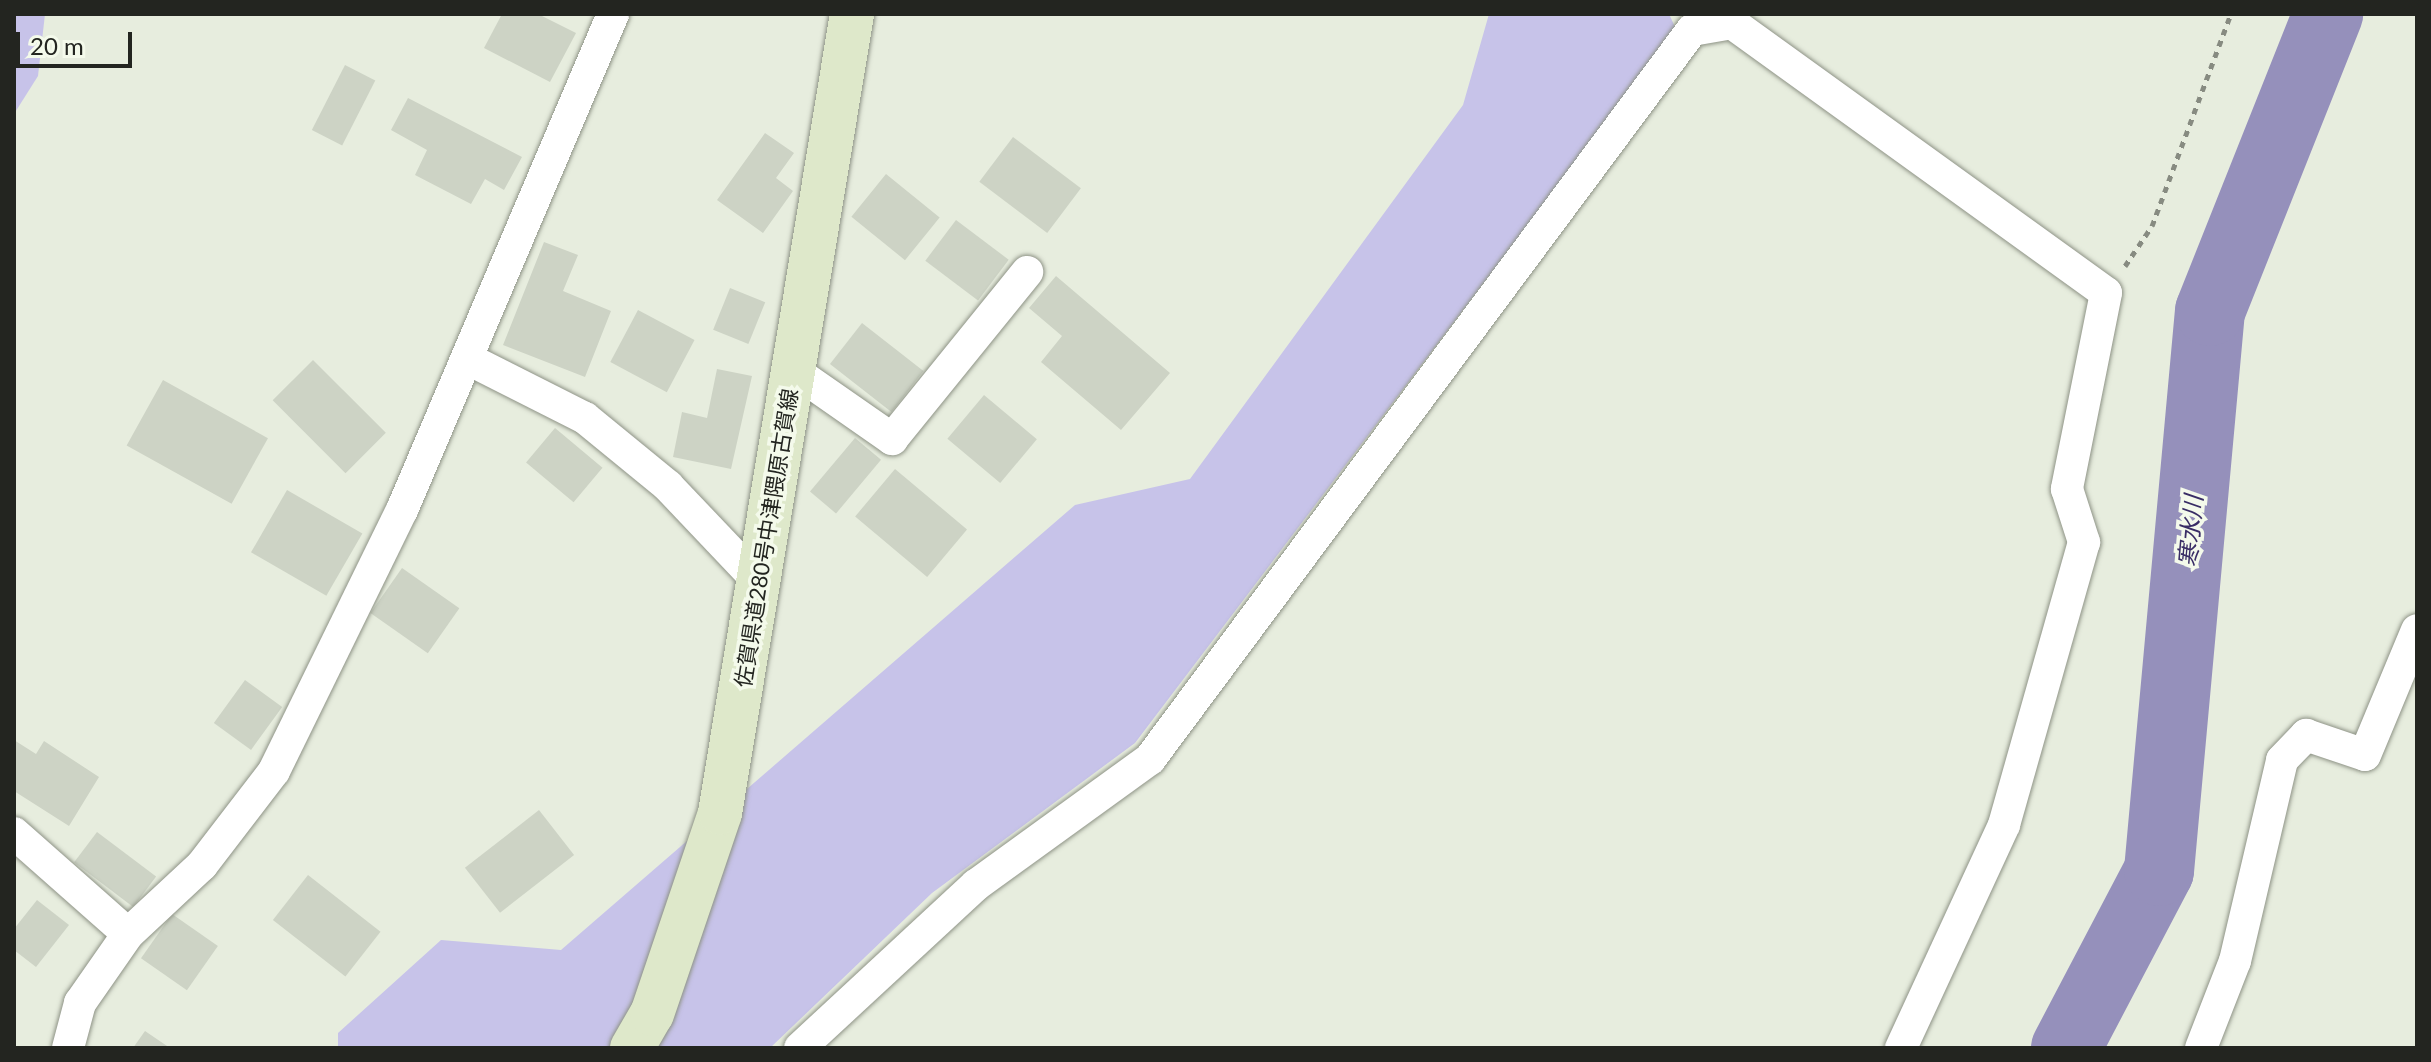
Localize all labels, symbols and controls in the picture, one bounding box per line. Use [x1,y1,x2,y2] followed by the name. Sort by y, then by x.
[20,16,136,66] scale bar
[30,31,84,60] text: 20 m
[729,387,803,689] street label: 佐賀県道280号中津隈原古賀線
[2173,494,2207,568] water label: 寒水川

